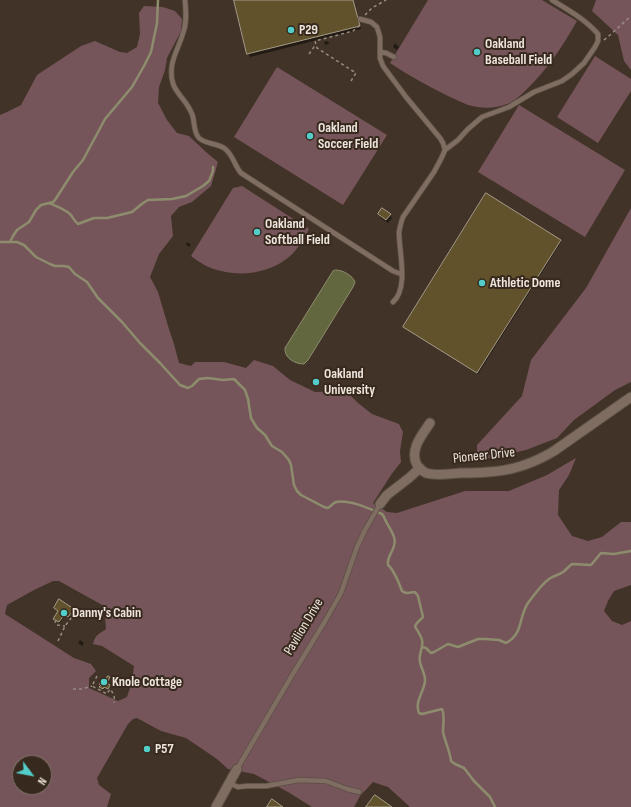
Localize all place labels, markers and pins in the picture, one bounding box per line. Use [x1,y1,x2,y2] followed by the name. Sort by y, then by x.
[299,22,318,38] place label: P29
[286,25,296,35] marker: P29
[485,36,552,68] place label: Oakland Baseball Field
[472,47,482,57] marker: Oakland Baseball Field
[318,120,378,152] place label: Oakland Soccer Field
[305,131,315,141] marker: Oakland Soccer Field
[265,216,330,248] place label: Oakland Softball Field
[252,227,262,237] marker: Oakland Softball Field
[490,275,560,291] place label: Athletic Dome
[477,278,487,288] marker: Athletic Dome
[324,366,375,398] place label: Oakland University
[311,377,321,387] marker: Oakland University
[72,605,141,621] place label: Danny's Cabin
[59,608,69,618] marker: Danny's Cabin
[112,674,182,690] place label: Knole Cottage
[99,677,109,687] marker: Knole Cottage
[155,741,174,757] place label: P57
[142,744,152,754] marker: P57

